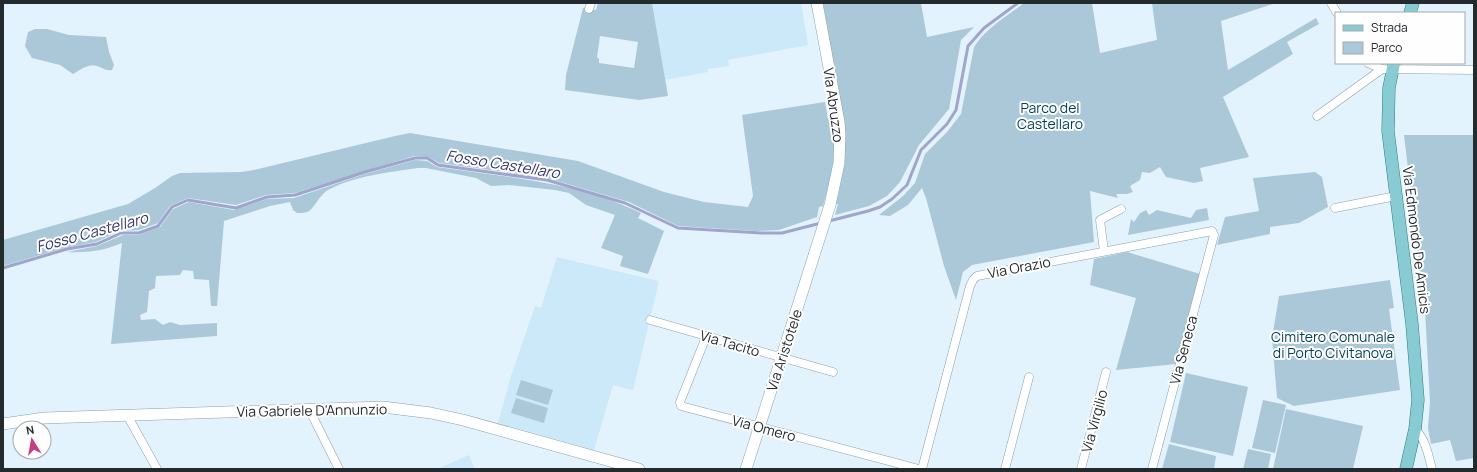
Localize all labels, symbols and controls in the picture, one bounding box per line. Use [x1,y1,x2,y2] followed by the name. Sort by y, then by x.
[1335,12,1465,64] legend
[1371,19,1408,36] text: Strada
[1371,39,1402,56] text: Parco
[819,66,849,144] street label: Via Abruzzo
[1017,98,1083,133] park label: Parco del Castellaro
[445,145,562,184] water label: Fosso Castellaro
[1399,165,1435,315] street label: Via Edmondo De Amicis
[34,207,151,257] water label: Fosso Castellaro
[986,252,1052,282] street label: Via Orazio
[762,307,806,393] street label: Via Aristotele
[1165,313,1201,387] street label: Via Seneca
[698,325,762,361] street label: Via Tacito
[1271,327,1395,362] park label: Cimitero Comunale di Porto Civitanova
[1076,387,1112,455] street label: Via Virgilio
[237,399,387,421] street label: Via Gabriele D'Annunzio
[730,410,798,446] street label: Via Omero
[12,420,52,460] north arrow
[25,422,35,438] text: N

